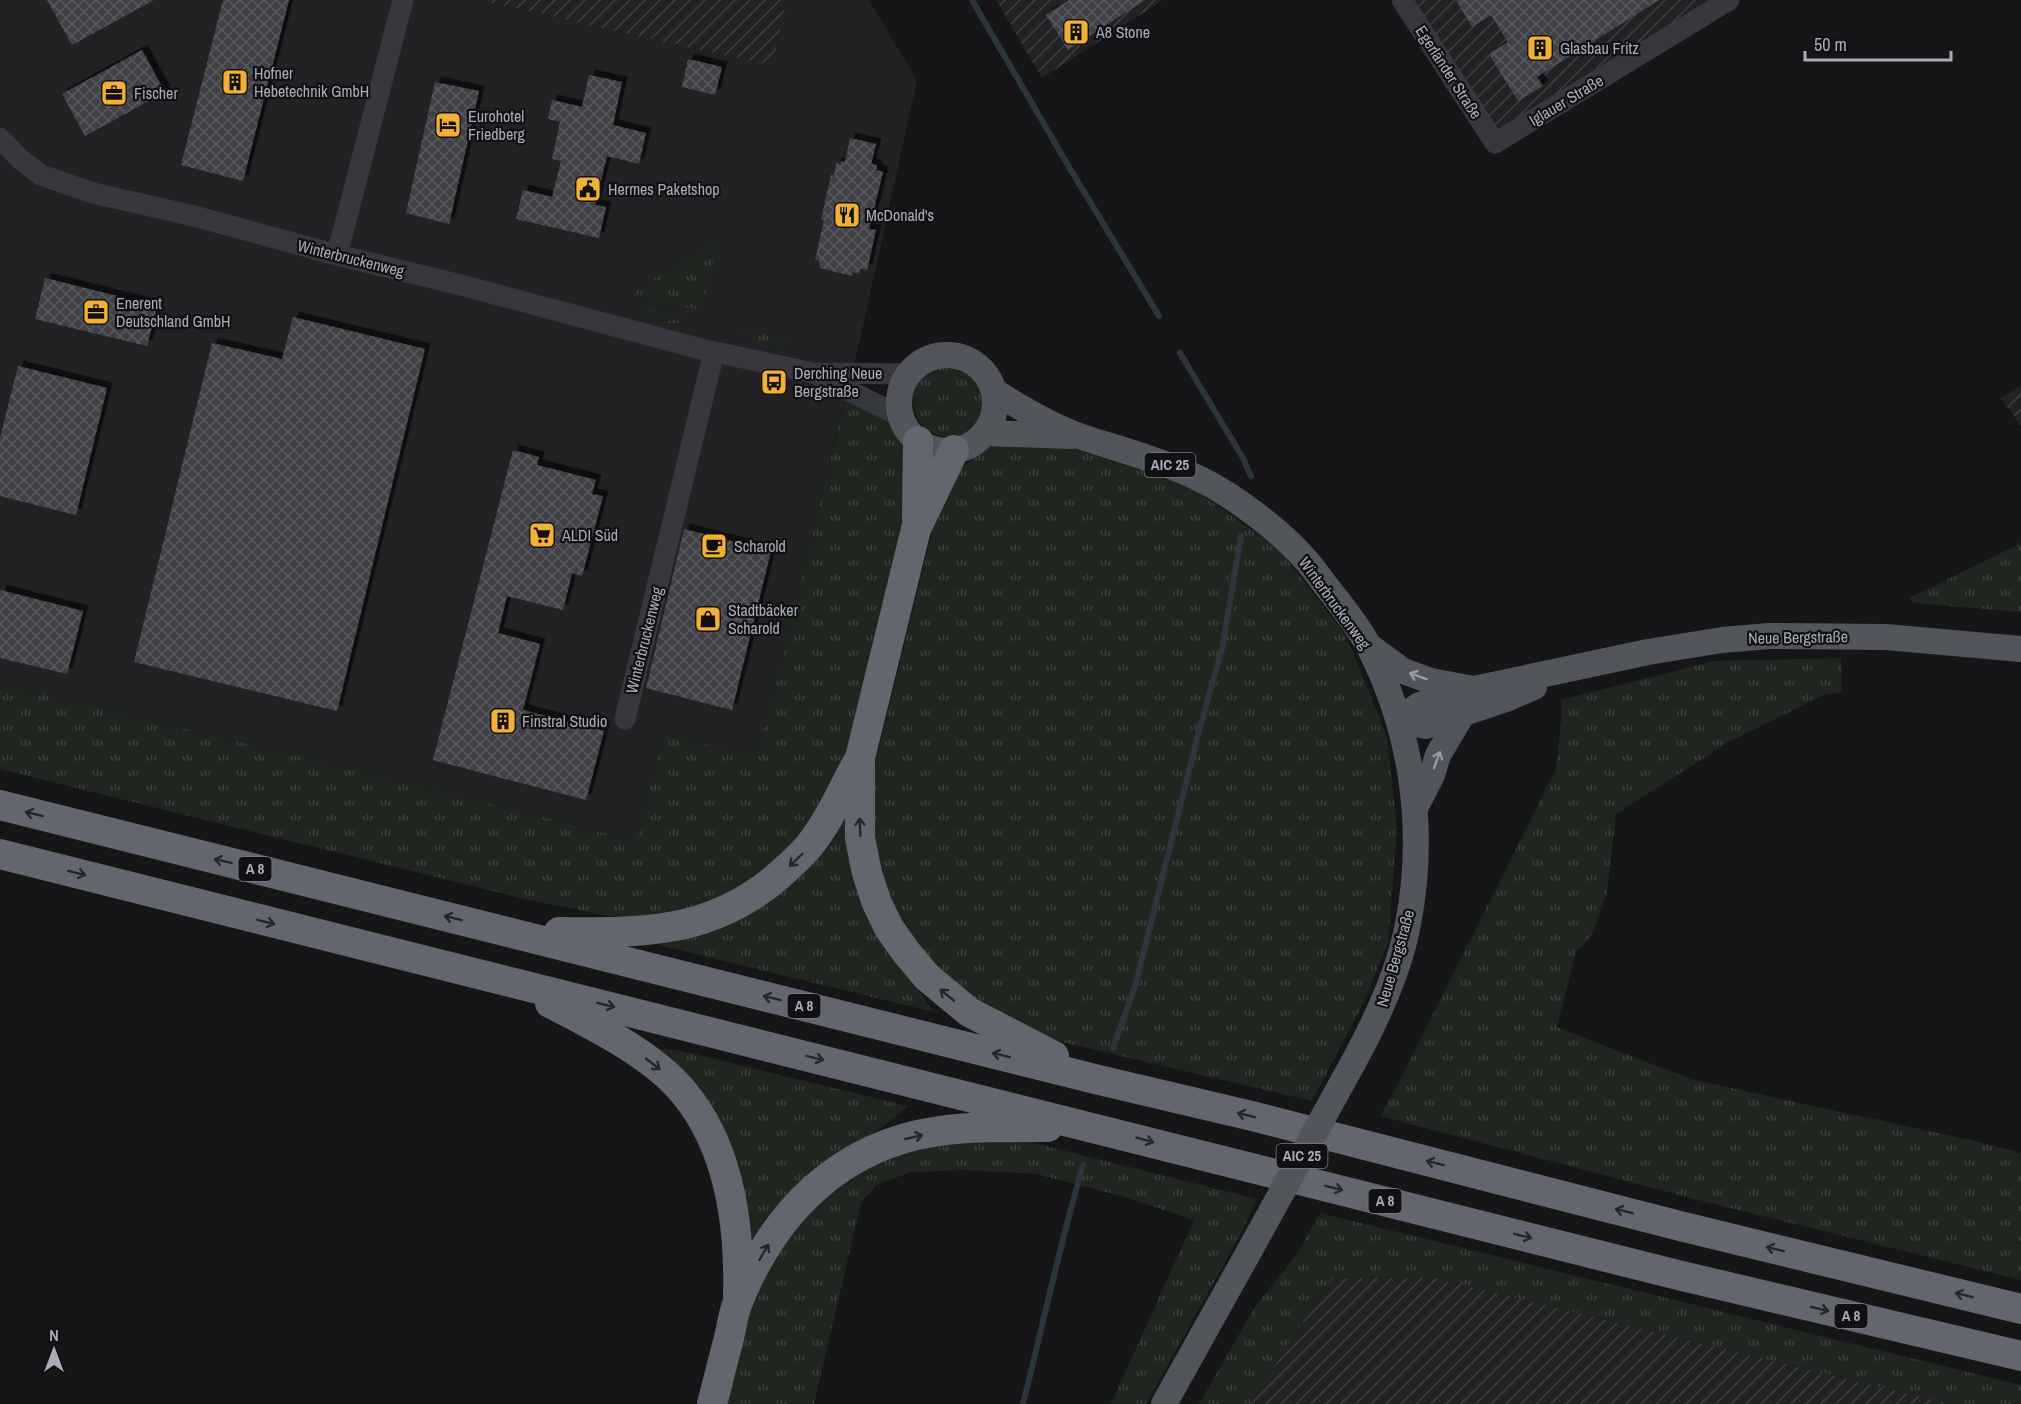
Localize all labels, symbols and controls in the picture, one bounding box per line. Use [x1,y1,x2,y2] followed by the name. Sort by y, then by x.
[1061,17,1091,47] building icon: A8 Stone
[1095,21,1150,43] place label: A8 Stone
[1411,21,1487,123] street label: Egerländer Straße
[1805,24,1950,62] scale bar
[1814,32,1847,57] text: 50 m
[1525,33,1555,63] building icon: Glasbau Fritz
[1560,37,1639,59] place label: Glasbau Fritz
[254,62,369,102] place label: Hofner Hebetechnik GmbH
[220,67,250,97] building icon: Hofner Hebetechnik GmbH
[1525,69,1607,131] street label: Iglauer Straße
[99,78,129,108] office icon: Fischer
[134,82,178,104] place label: Fischer
[468,105,526,145] place label: Eurohotel Friedberg
[433,110,463,140] hotel icon: Eurohotel Friedberg
[573,174,603,204] public building icon: Hermes Paketshop
[608,178,720,200] place label: Hermes Paketshop
[832,200,862,230] restaurant icon: McDonald's
[866,204,934,226] place label: McDonald's
[295,234,407,282] street label: Winterbruckenweg
[116,292,230,332] place label: Enerent Deutschland GmbH
[81,297,111,327] office icon: Enerent Deutschland GmbH
[794,362,882,402] place label: Derching Neue Bergstraße
[759,367,789,397] bus stop icon: Derching Neue Bergstraße
[1144,453,1196,477] road number: AIC 25
[527,520,557,550] supermarket icon: ALDI Süd
[561,524,618,546] place label: ALDI Süd
[699,531,729,561] cafe icon: Scharold
[734,535,786,557] place label: Scharold
[1294,552,1376,654] street label: Winterbruckenweg
[620,584,668,696] street label: Winterbruckenweg
[728,599,799,639] place label: Stadtbäcker Scharold
[693,604,723,634] shop icon: Stadtbäcker Scharold
[1748,625,1848,649] street label: Neue Bergstraße
[1409,670,1427,681] one-way arrow
[488,706,518,736] building icon: Finstral Studio
[522,710,607,732] place label: Finstral Studio
[1433,751,1444,769] one-way arrow
[24,807,43,819] one-way arrow
[854,818,866,838] one-way arrow
[788,853,803,867] one-way arrow
[213,855,232,867] one-way arrow
[238,857,272,881] road number: A 8
[67,868,86,880] one-way arrow
[1371,907,1419,1009] street label: Neue Bergstraße
[444,911,463,923] one-way arrow
[256,916,275,928] one-way arrow
[940,988,955,1002] one-way arrow
[762,991,781,1003] one-way arrow
[788,994,820,1018] road number: A 8
[596,1000,615,1012] one-way arrow
[992,1049,1011,1061] one-way arrow
[806,1052,825,1064] one-way arrow
[644,1058,660,1071] one-way arrow
[1237,1108,1256,1120] one-way arrow
[904,1130,923,1142] one-way arrow
[1135,1135,1154,1147] one-way arrow
[1276,1144,1328,1168] road number: AIC 25
[1426,1157,1445,1169] one-way arrow
[1324,1183,1343,1195] one-way arrow
[1368,1189,1402,1213] road number: A 8
[1615,1205,1634,1217] one-way arrow
[1513,1231,1532,1242] one-way arrow
[1765,1242,1784,1254] one-way arrow
[758,1244,770,1261] one-way arrow
[1955,1289,1974,1301] one-way arrow
[1810,1303,1829,1315] one-way arrow
[1834,1304,1868,1328] road number: A 8
[24,1320,84,1380] north arrow
[49,1324,59,1346] text: N

